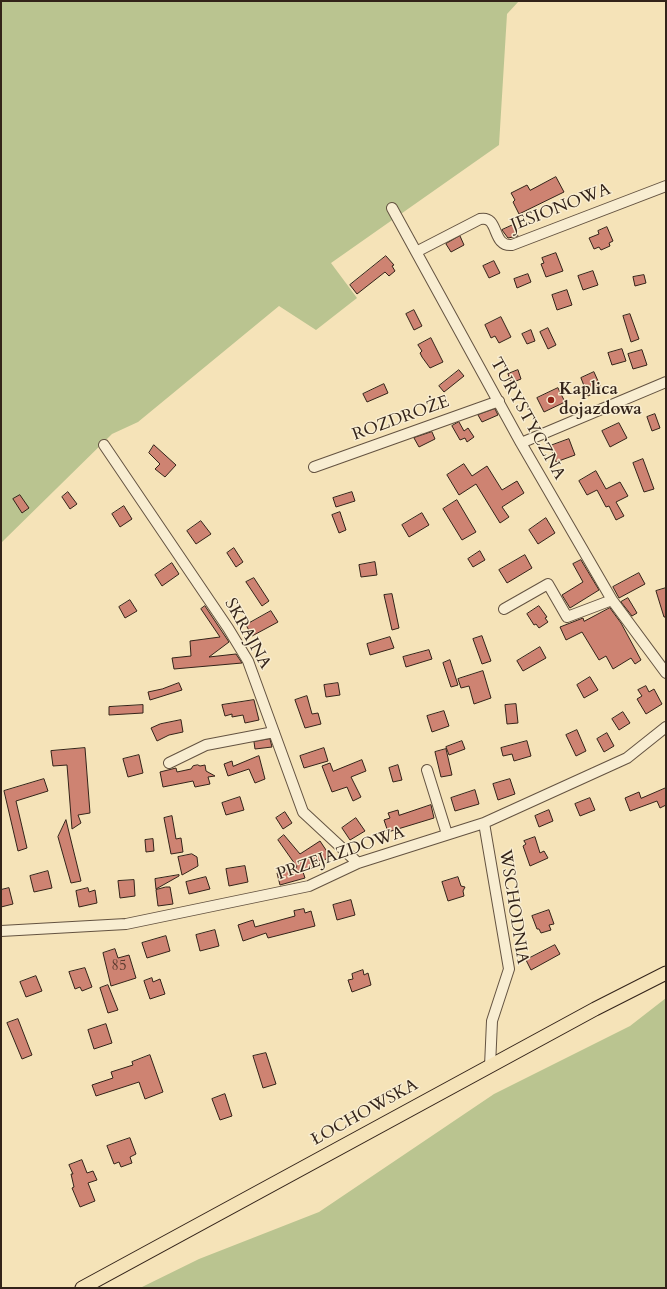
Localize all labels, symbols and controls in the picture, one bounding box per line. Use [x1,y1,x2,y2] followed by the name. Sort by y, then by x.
[508,180,614,236] street label: JESIONOWA
[485,355,569,483] street label: TURYSTYCZNA
[559,380,642,420] place label: Kaplica dojazdowa
[350,392,452,446] street label: ROZDROŻE
[546,395,556,405] marker: Kaplica dojazdowa
[219,595,275,673] street label: SKRAJNA
[274,823,408,885] street label: PRZEJAZDOWA
[494,848,532,966] street label: WSCHODNIA
[111,958,127,976] house number: 85
[308,1075,422,1151] street label: ŁOCHOWSKA

